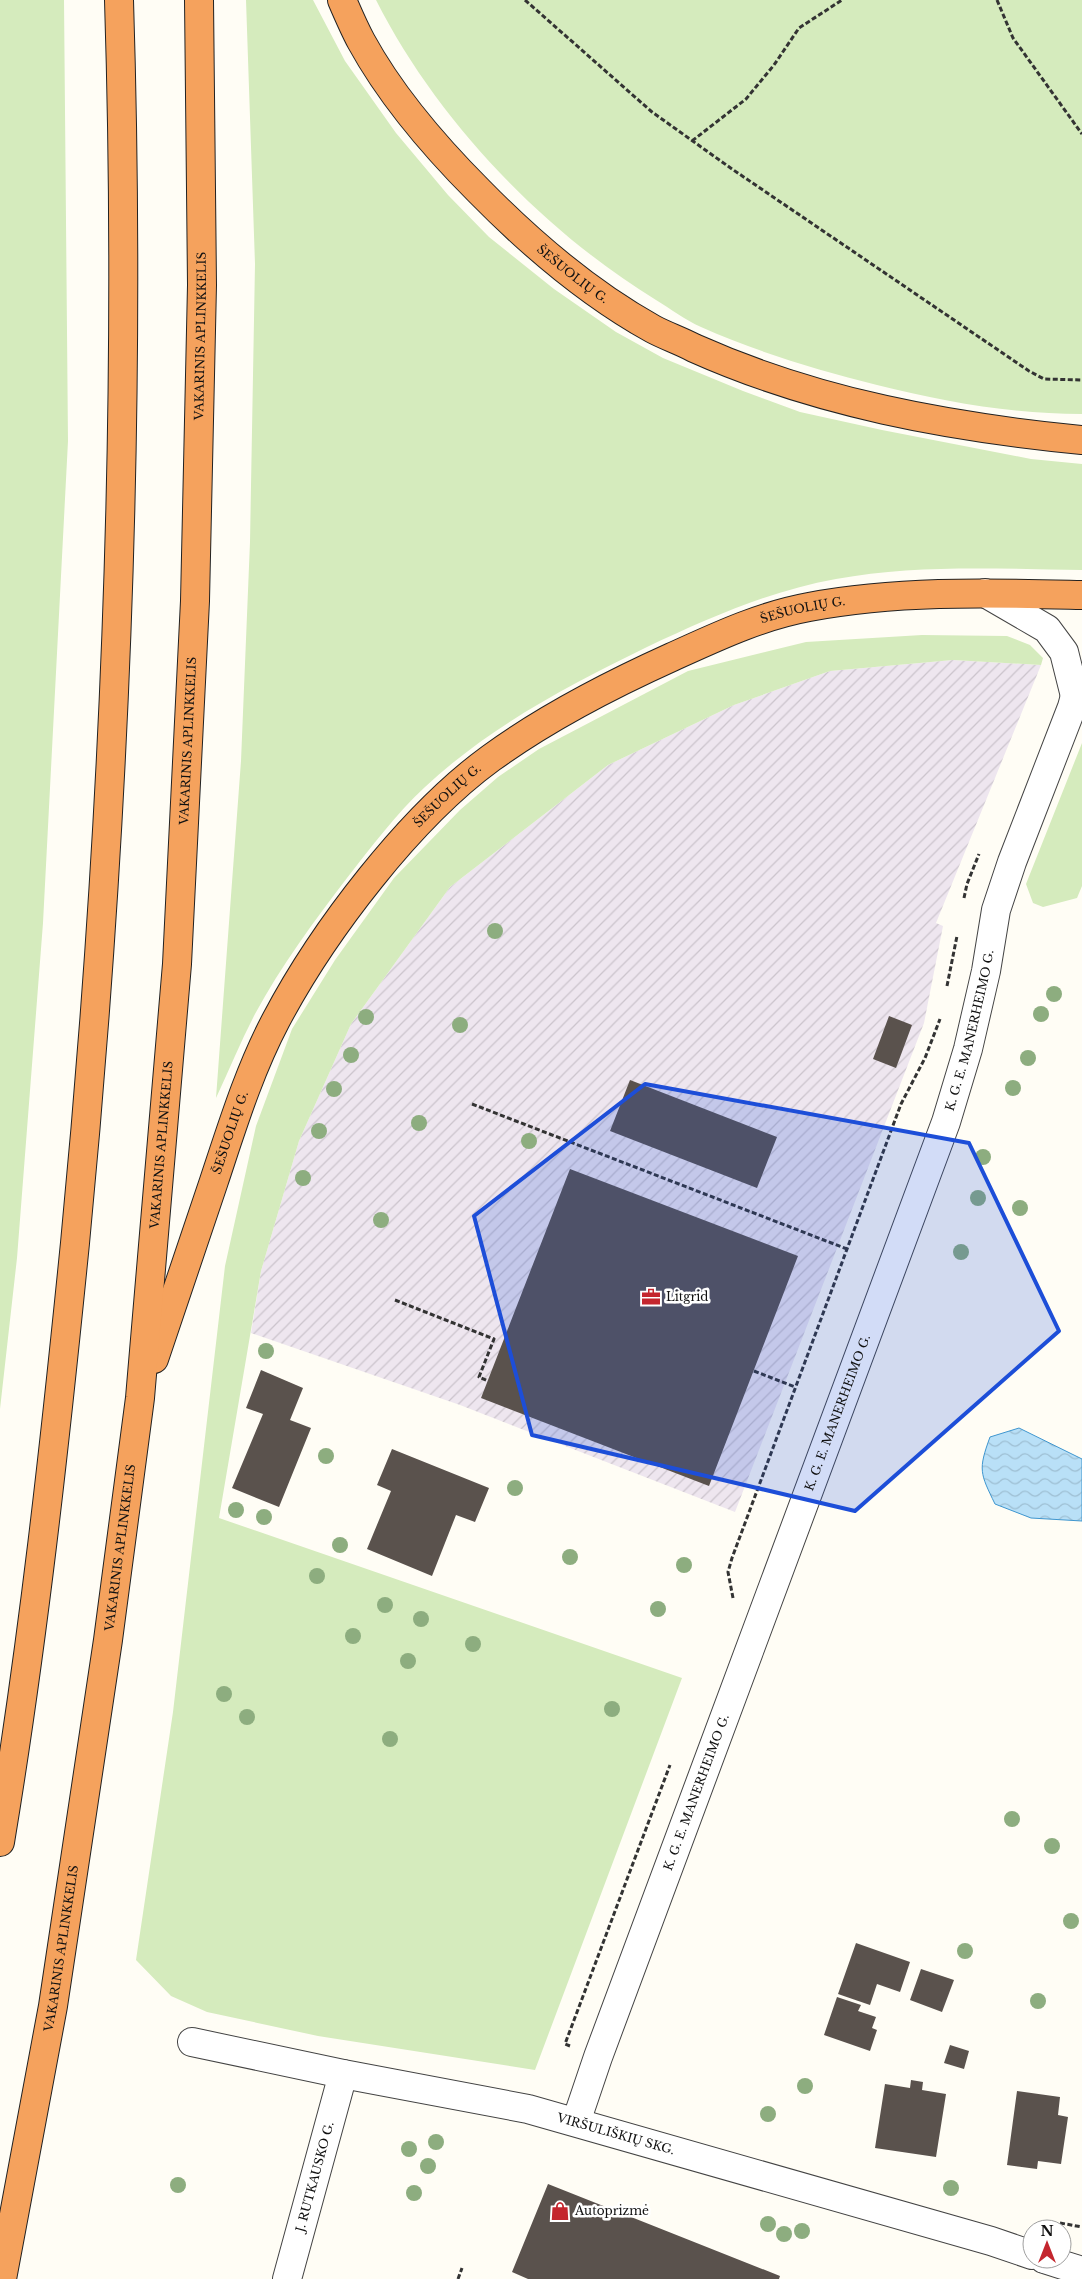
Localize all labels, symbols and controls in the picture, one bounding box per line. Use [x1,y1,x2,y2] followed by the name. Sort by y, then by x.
[534,241,611,306] street label: ŠEŠUOLIŲ G.
[191,252,209,421] street label: VAKARINIS APLINKKELIS
[758,593,846,626] street label: ŠEŠUOLIŲ G.
[176,656,199,826] street label: VAKARINIS APLINKKELIS
[410,760,484,830] street label: ŠEŠUOLIŲ G.
[942,949,996,1113] street label: K. G. E. MANERHEIMO G.
[146,1060,176,1230] street label: VAKARINIS APLINKKELIS
[208,1089,251,1176] street label: ŠEŠUOLIŲ G.
[640,1286,662,1308] office icon: Litgrid
[666,1289,708,1304] place label: Litgrid
[801,1332,873,1493] street label: K. G. E. MANERHEIMO G.
[101,1463,138,1633] street label: VAKARINIS APLINKKELIS
[660,1712,732,1872] street label: K. G. E. MANERHEIMO G.
[40,1864,81,2034] street label: VAKARINIS APLINKKELIS
[554,2109,677,2157] street label: VIRŠULIŠKIŲ SKG.
[292,2120,337,2235] street label: J. RUTKAUSKO G.
[549,2200,571,2222] shop icon: Autoprizmė
[574,2203,649,2218] place label: Autoprizmė
[1022,2219,1072,2269] north arrow
[1040,2222,1054,2240] text: N

